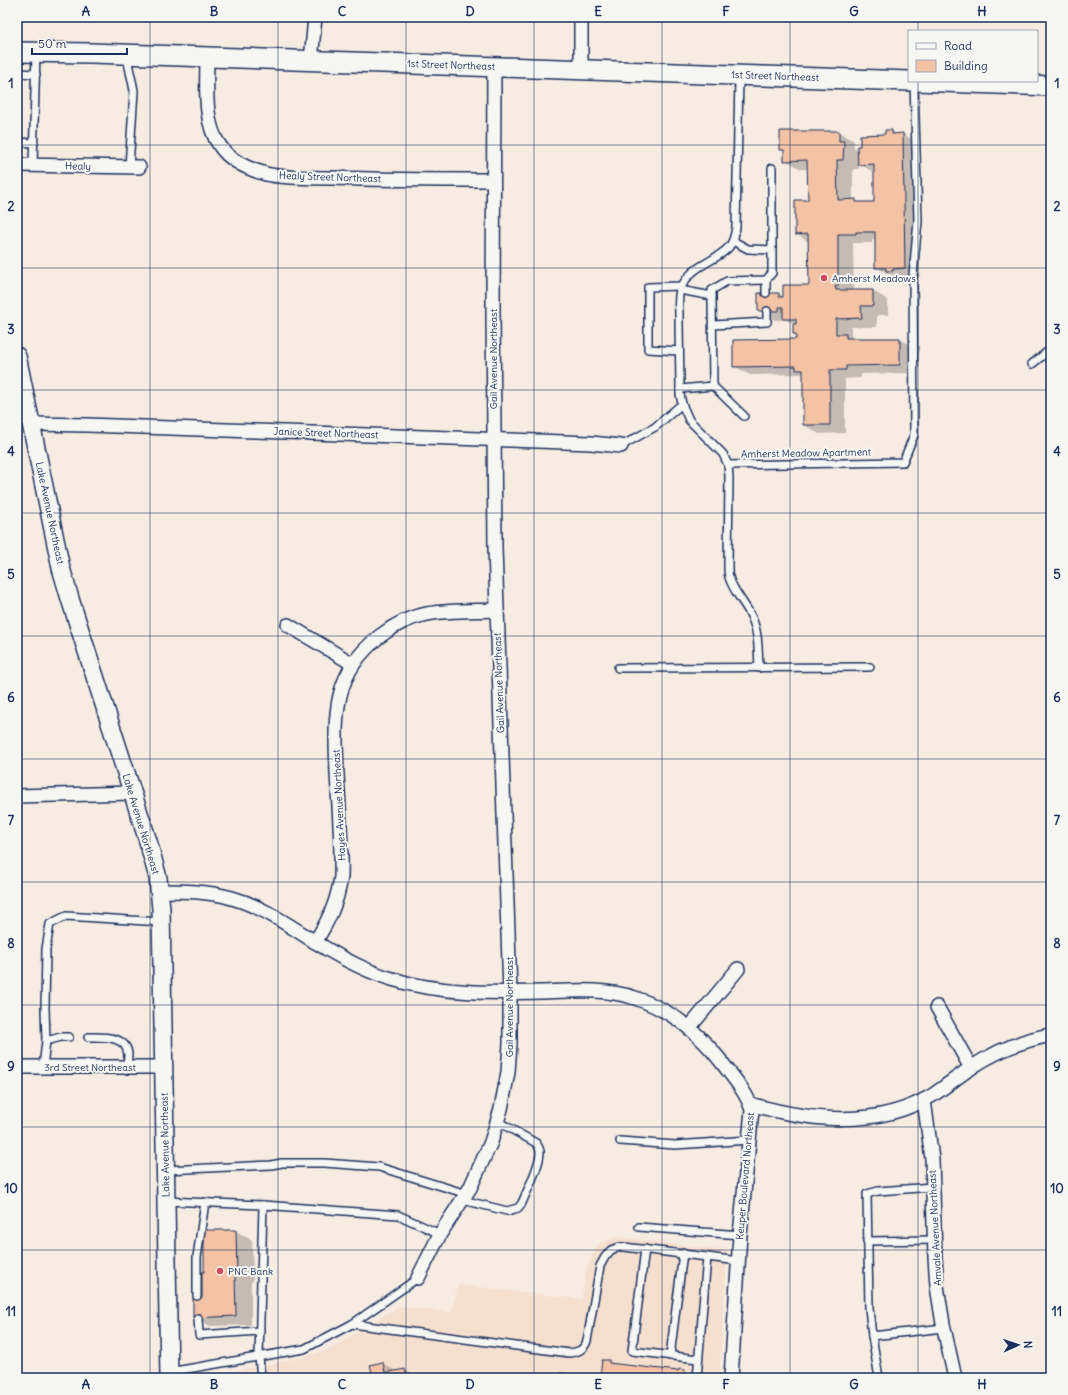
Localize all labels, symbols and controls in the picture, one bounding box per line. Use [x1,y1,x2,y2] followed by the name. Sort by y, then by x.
[82,3,91,20] text: A
[210,3,219,20] text: B
[338,3,347,20] text: C
[465,3,475,20] text: D
[594,3,602,20] text: E
[722,3,730,20] text: F
[849,3,859,20] text: G
[977,3,987,20] text: H
[32,30,127,56] scale bar
[908,30,1038,82] legend
[38,36,67,51] text: 50 m
[944,38,972,53] text: Road
[407,57,496,73] street label: 1st Street Northeast
[944,58,988,73] text: Building
[731,68,820,84] street label: 1st Street Northeast
[8,75,14,92] text: 1
[1054,75,1060,92] text: 1
[65,159,91,173] street label: Healy
[279,169,382,185] street label: Healy Street Northeast
[7,198,15,215] text: 2
[1053,198,1061,215] text: 2
[832,272,916,285] place label: Amherst Meadows
[819,273,829,283] marker: Amherst Meadows
[487,308,500,409] street label: Gail Avenue Northeast
[7,321,15,338] text: 3
[1053,321,1061,338] text: 3
[273,425,379,441] street label: Janice Street Northeast
[7,443,15,460] text: 4
[1053,443,1061,460] text: 4
[741,445,872,461] street label: Amherst Meadow Apartment
[33,461,67,566] street label: Lake Avenue Northeast
[7,566,15,583] text: 5
[1053,566,1061,583] text: 5
[491,632,507,733] street label: Gail Avenue Northeast
[7,689,15,706] text: 6
[1053,689,1061,706] text: 6
[330,748,348,861] street label: Hayes Avenue Northeast
[120,772,163,876] street label: Lake Avenue Northeast
[8,812,15,829] text: 7
[1054,812,1061,829] text: 7
[7,935,15,952] text: 8
[1053,935,1061,952] text: 8
[503,956,516,1057] street label: Gail Avenue Northeast
[7,1058,15,1075] text: 9
[1053,1058,1061,1075] text: 9
[44,1061,136,1074] street label: 3rd Street Northeast
[158,1092,172,1197] street label: Lake Avenue Northeast
[733,1111,757,1240] street label: Keuper Boulevard Northeast
[925,1169,945,1286] street label: Amvale Avenue Northeast
[4,1180,18,1197] text: 10
[1050,1180,1064,1197] text: 10
[228,1265,273,1278] place label: PNC Bank
[215,1266,225,1276] marker: PNC Bank
[6,1303,16,1320] text: 11
[1052,1303,1062,1320] text: 11
[998,1325,1038,1365] north arrow
[1021,1340,1035,1349] text: N
[82,1376,91,1393] text: A
[210,1376,219,1393] text: B
[338,1376,347,1393] text: C
[465,1376,475,1393] text: D
[594,1376,602,1393] text: E
[722,1376,730,1393] text: F
[849,1376,859,1393] text: G
[977,1376,987,1393] text: H

